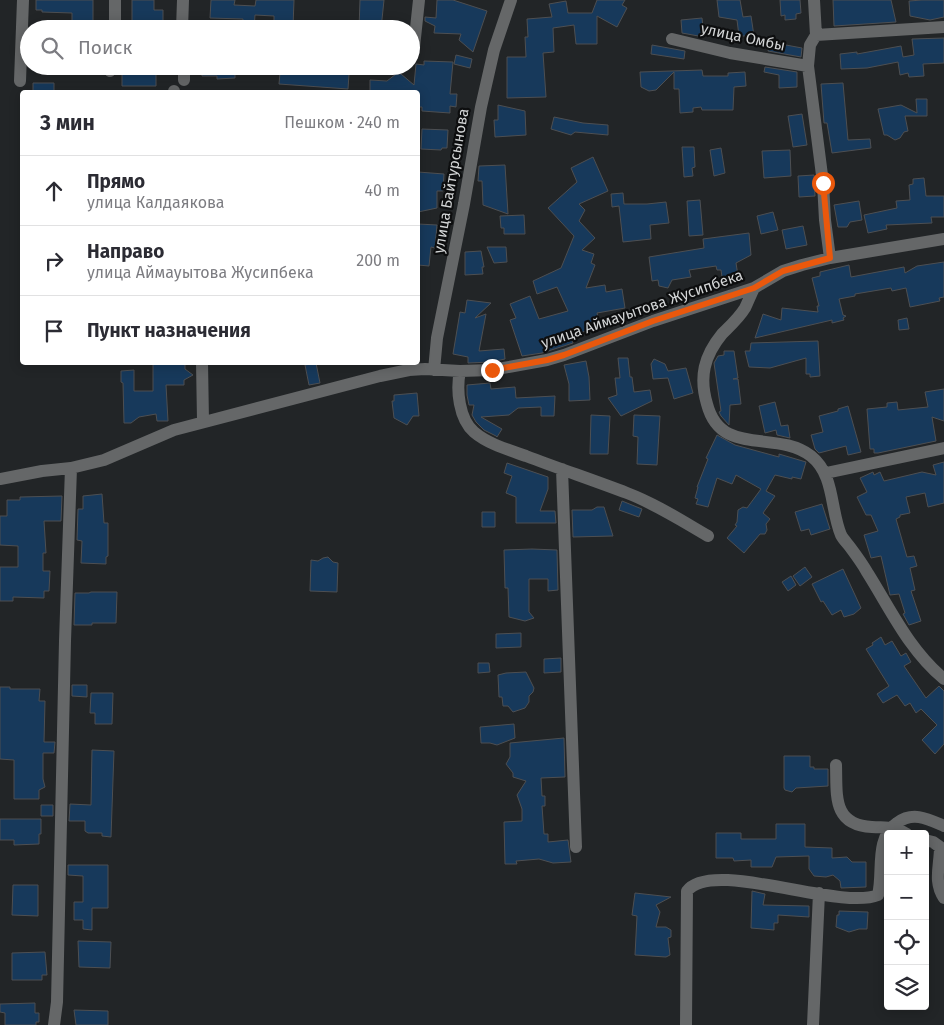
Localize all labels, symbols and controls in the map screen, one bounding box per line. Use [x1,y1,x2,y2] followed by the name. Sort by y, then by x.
[699,19,787,55] street label: улица Омбы
[20,20,420,75] search box
[38,34,66,62] icon: search
[78,36,132,59] text: Поиск
[429,107,473,255] street label: улица Байтурсынова
[40,110,95,136] text: 3 мин
[284,113,400,132] text: Пешком · 240 m
[87,170,145,193] text: Прямо
[812,172,835,195] route start
[40,177,68,205] icon: ahead
[365,181,400,200] text: 40 m
[87,193,225,212] text: улица Калдаякова
[87,240,164,263] text: Направо
[40,247,68,275] icon: right
[356,251,400,270] text: 200 m
[87,263,314,282] text: улица Аймауытова Жусипбека
[539,266,745,352] street label: улица Аймауытова Жусипбека
[40,317,68,345] icon: arrive
[87,319,251,342] text: Пункт назначения
[481,359,504,382] route end
[884,830,929,1010] map controls
[884,830,929,875] button: +
[884,875,929,920] button: −
[884,920,929,965] button: locate
[884,965,929,1010] button: layers

